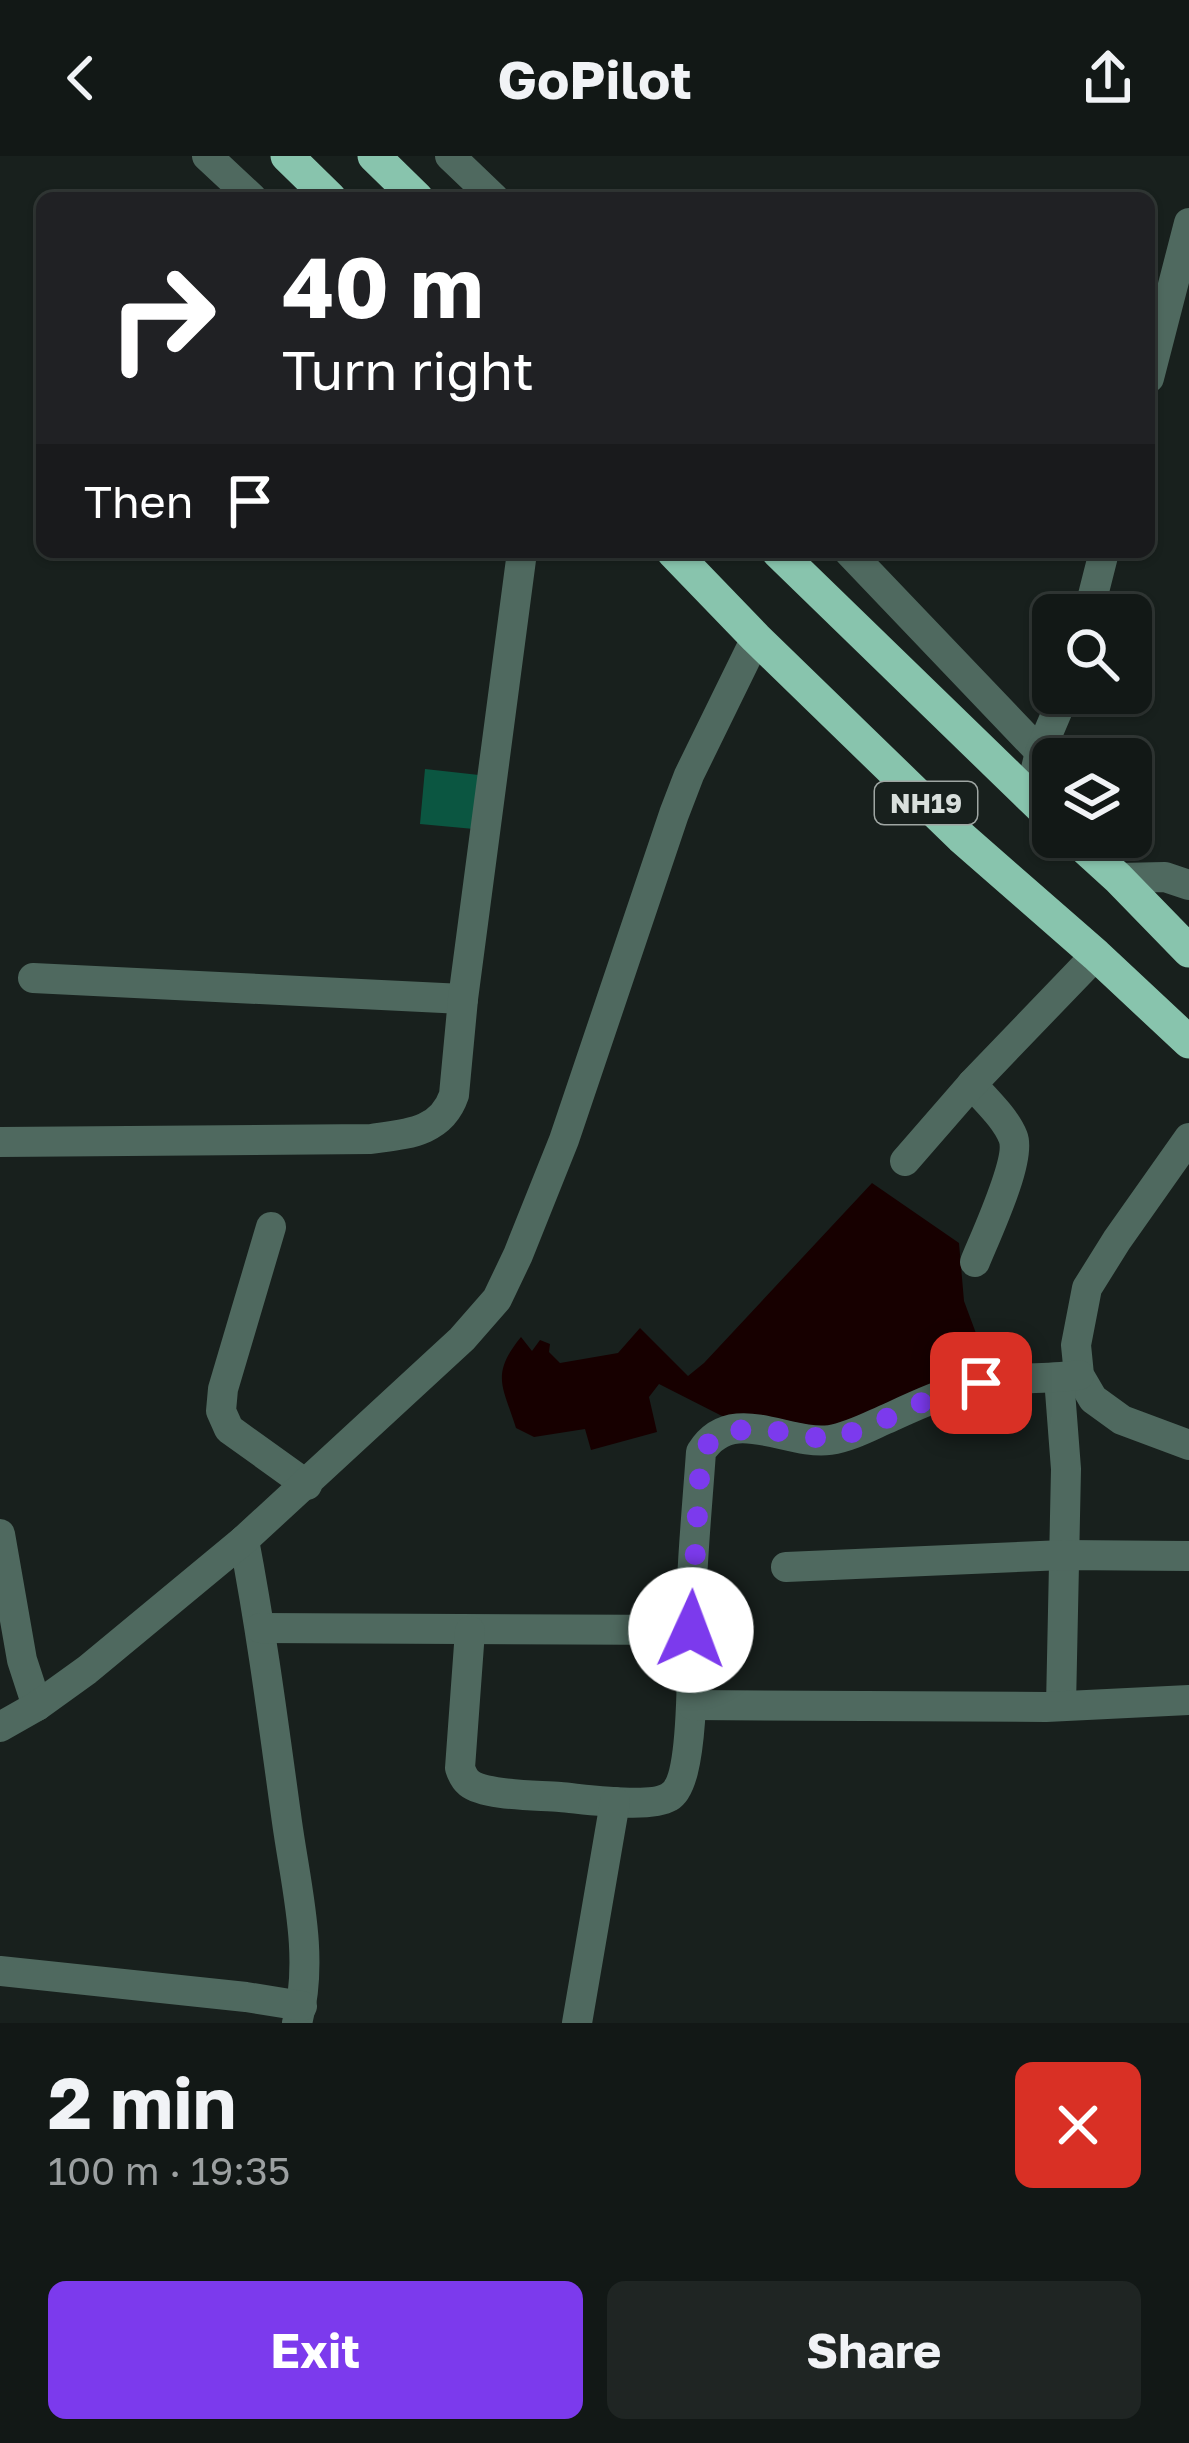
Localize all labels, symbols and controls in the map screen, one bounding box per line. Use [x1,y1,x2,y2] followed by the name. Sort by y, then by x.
[48,45,114,111] icon: back
[1075,45,1141,111] icon: share
[497,46,692,111] text: GoPilot
[282,236,484,336] text: 40 m
[84,240,240,396] icon: right
[282,337,534,402] text: Turn right
[217,468,283,534] icon: arrive
[84,474,193,528] text: Then
[1032,594,1152,858] map controls
[1032,594,1152,714] button: search
[1032,738,1152,858] button: layers
[875,782,977,824] road number: NH19
[930,1332,1032,1434] pin
[948,1350,1014,1416] icon: arrive
[628,1567,754,1693] position arrow
[48,2058,236,2145] text: 2 min
[1015,2062,1141,2188] button: close
[48,2147,290,2194] text: 100 m · 19:35
[48,2281,583,2419] button: Exit
[607,2281,1141,2419] button: Share

